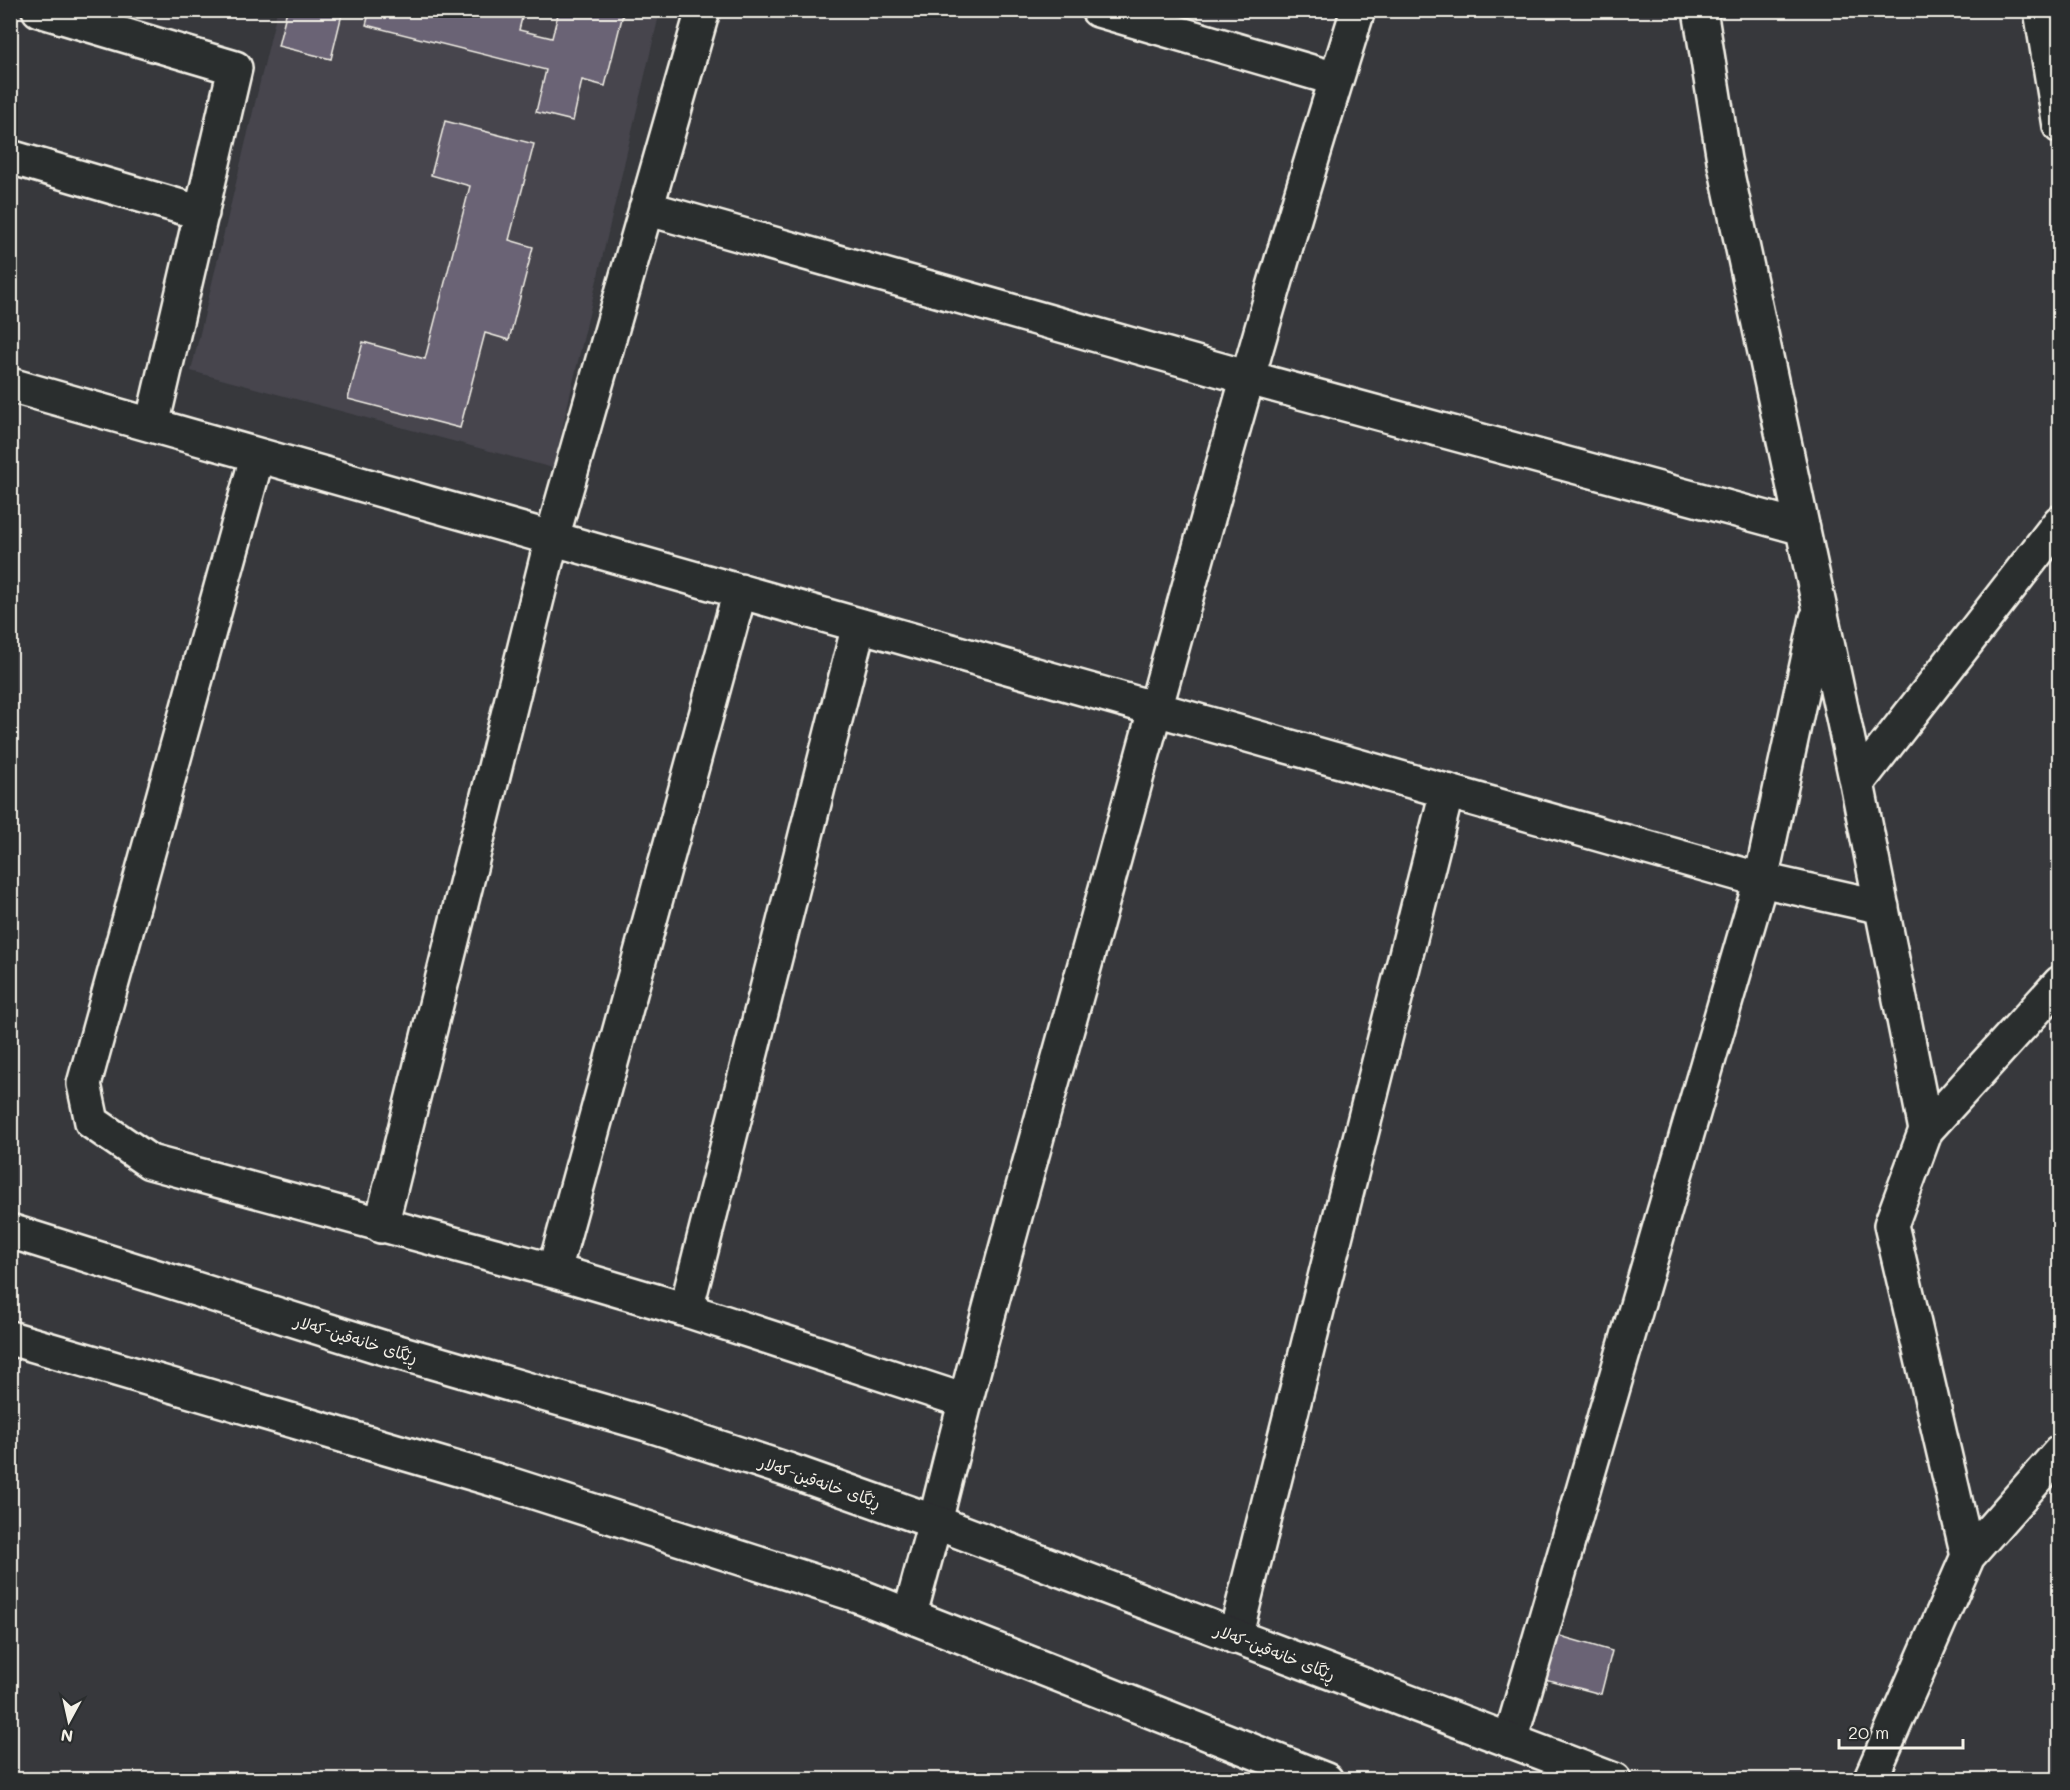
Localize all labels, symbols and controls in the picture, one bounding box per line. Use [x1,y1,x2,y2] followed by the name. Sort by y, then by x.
[289,1309,420,1372] street label: ڕێگای خانەقین-کەلار
[753,1450,884,1517] street label: ڕێگای خانەقین-کەلار
[1208,1618,1338,1689] street label: ڕێگای خانەقین-کەلار
[39,1691,99,1751] north arrow
[1839,1712,1964,1750] scale bar
[1848,1720,1889,1744] text: 20 m
[59,1725,74,1748] text: N

